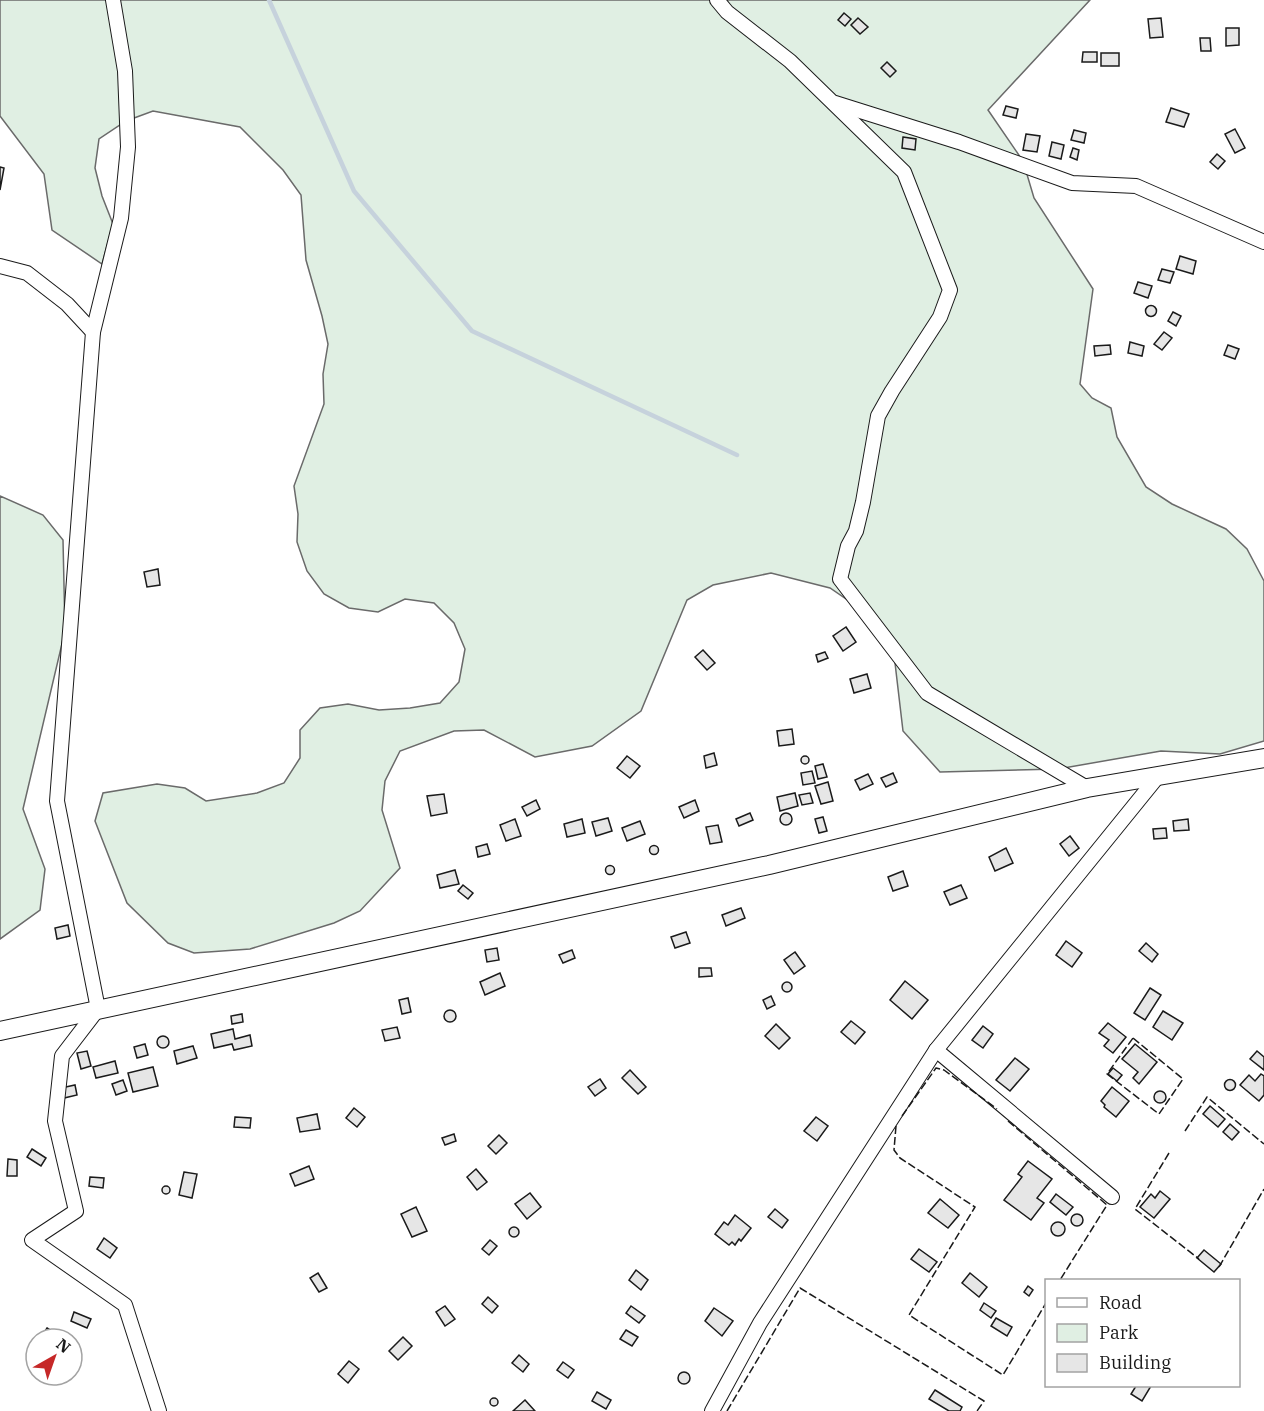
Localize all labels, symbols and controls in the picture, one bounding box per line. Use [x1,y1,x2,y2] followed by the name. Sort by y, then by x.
[1045,1279,1240,1387] legend
[1099,1291,1142,1314] text: Road
[1099,1321,1139,1344] text: Park
[24,1327,84,1387] north arrow
[52,1334,75,1357] text: N
[1099,1351,1171,1374] text: Building

